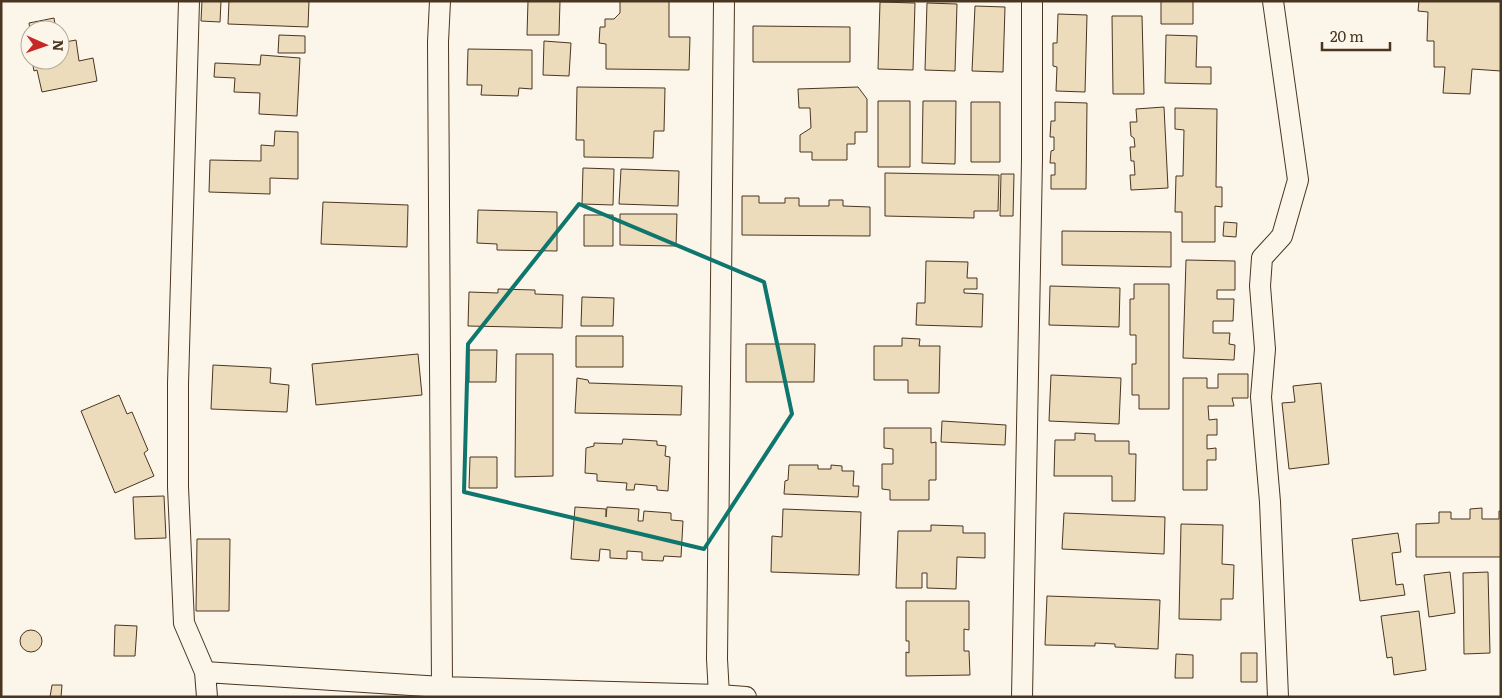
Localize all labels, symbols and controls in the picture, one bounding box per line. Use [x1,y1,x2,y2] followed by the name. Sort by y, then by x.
[20,20,70,70] north arrow
[1322,20,1390,52] scale bar
[1330,24,1364,47] text: 20 m
[49,39,69,52] text: N

